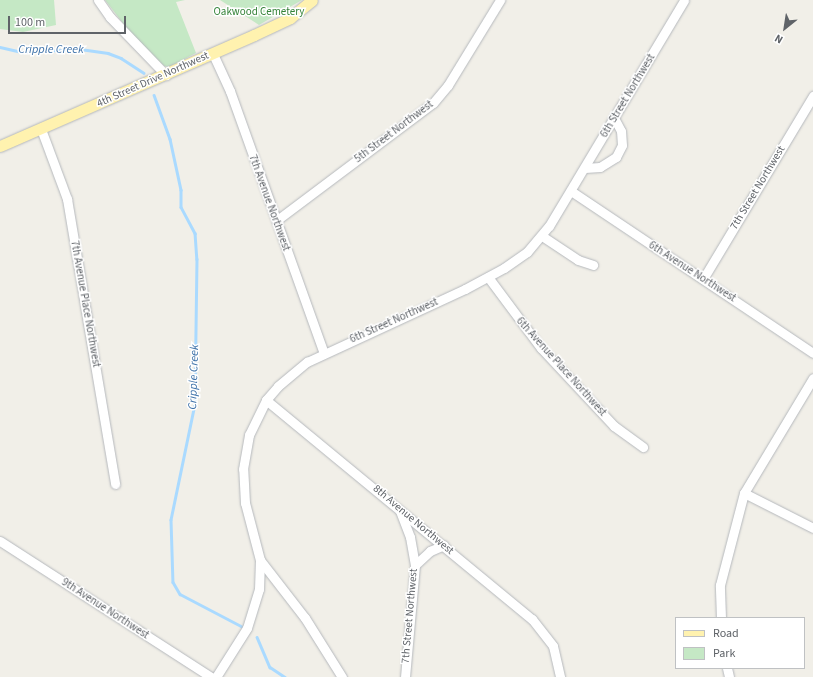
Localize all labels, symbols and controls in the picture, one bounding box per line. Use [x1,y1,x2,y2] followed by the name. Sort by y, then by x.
[214,5,304,19] park label: Oakwood Cemetery
[10,8,128,34] scale bar
[765,8,805,48] north arrow
[15,14,45,31] text: 100 m
[772,31,786,47] text: N
[18,43,84,57] water label: Cripple Creek
[95,49,211,111] street label: 4th Street Drive Northwest
[598,52,658,140] street label: 6th Street Northwest
[352,98,436,166] street label: 5th Street Northwest
[728,144,788,232] street label: 7th Street Northwest
[245,153,293,253] street label: 7th Avenue Northwest
[646,239,738,305] street label: 6th Avenue Northwest
[67,240,103,368] street label: 7th Avenue Place Northwest
[348,296,440,346] street label: 6th Street Northwest
[513,315,609,419] street label: 6th Avenue Place Northwest
[186,344,202,410] water label: Cripple Creek
[370,482,456,558] street label: 8th Avenue Northwest
[399,568,421,664] street label: 7th Street Northwest
[59,576,151,642] street label: 9th Avenue Northwest
[675,617,805,669] legend
[713,625,739,642] text: Road
[713,645,735,662] text: Park

